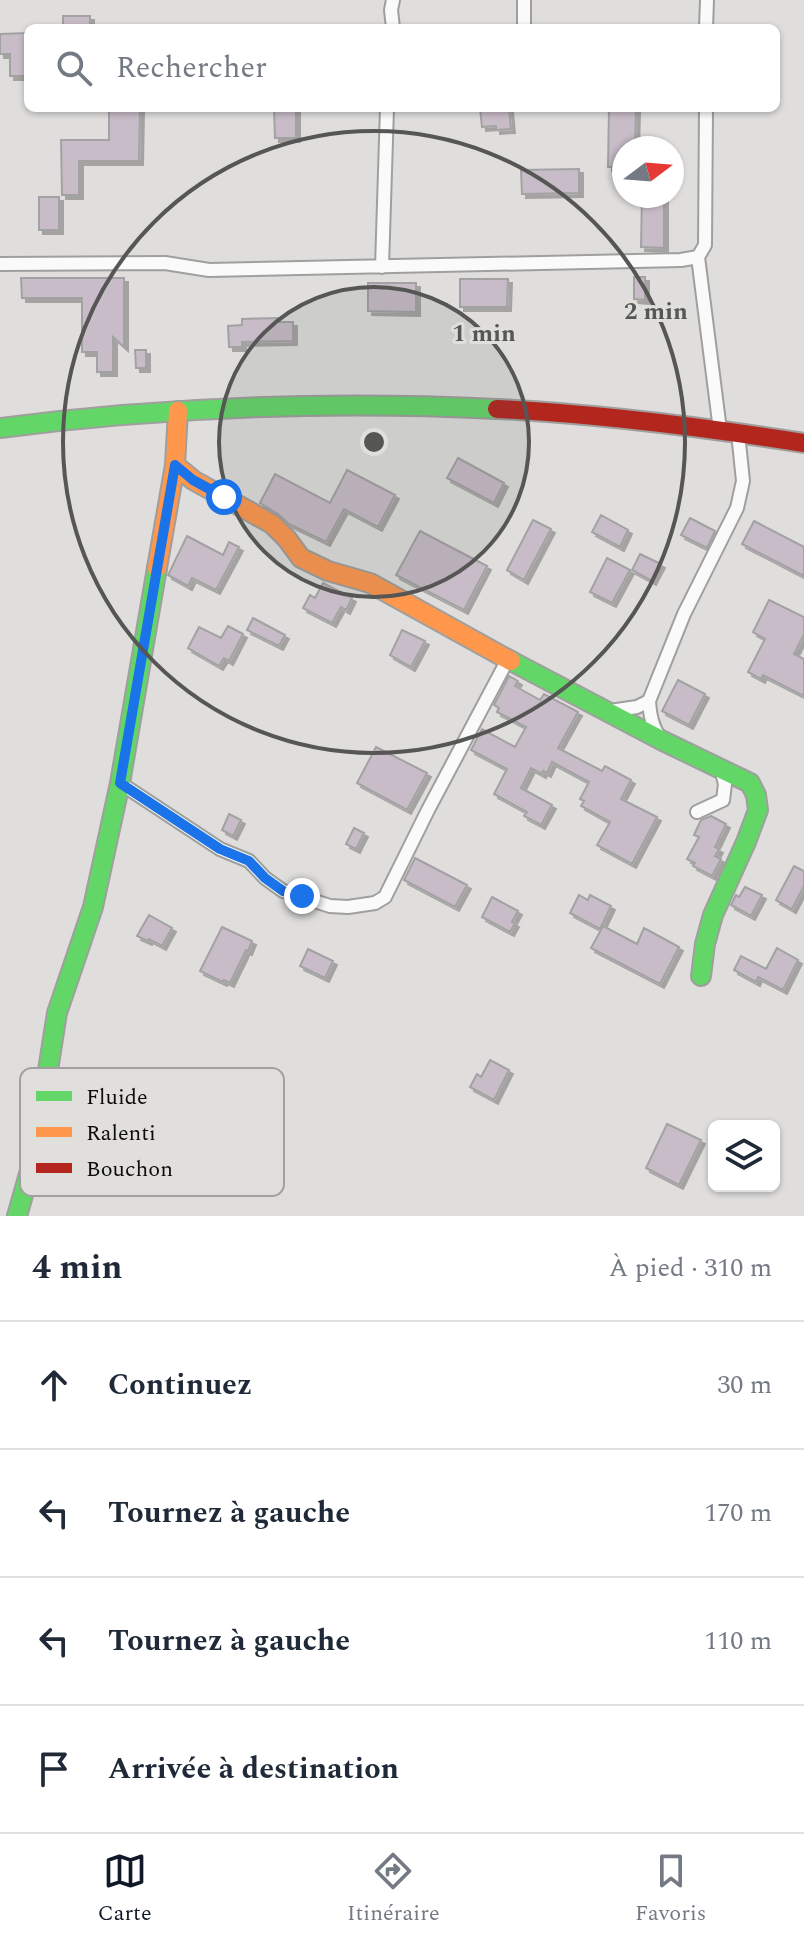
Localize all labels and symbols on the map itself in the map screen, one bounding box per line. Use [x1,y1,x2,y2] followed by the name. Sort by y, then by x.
[612,136,684,208] north arrow
[624,294,688,330] text: 2 min
[452,316,516,352] text: 1 min
[360,428,388,456] centre of rings
[206,479,242,515] route start
[284,878,320,914] route end
[20,1068,284,1196] legend
[86,1081,148,1114] text: Fluide
[86,1117,156,1150] text: Ralenti
[86,1153,173,1186] text: Bouchon

